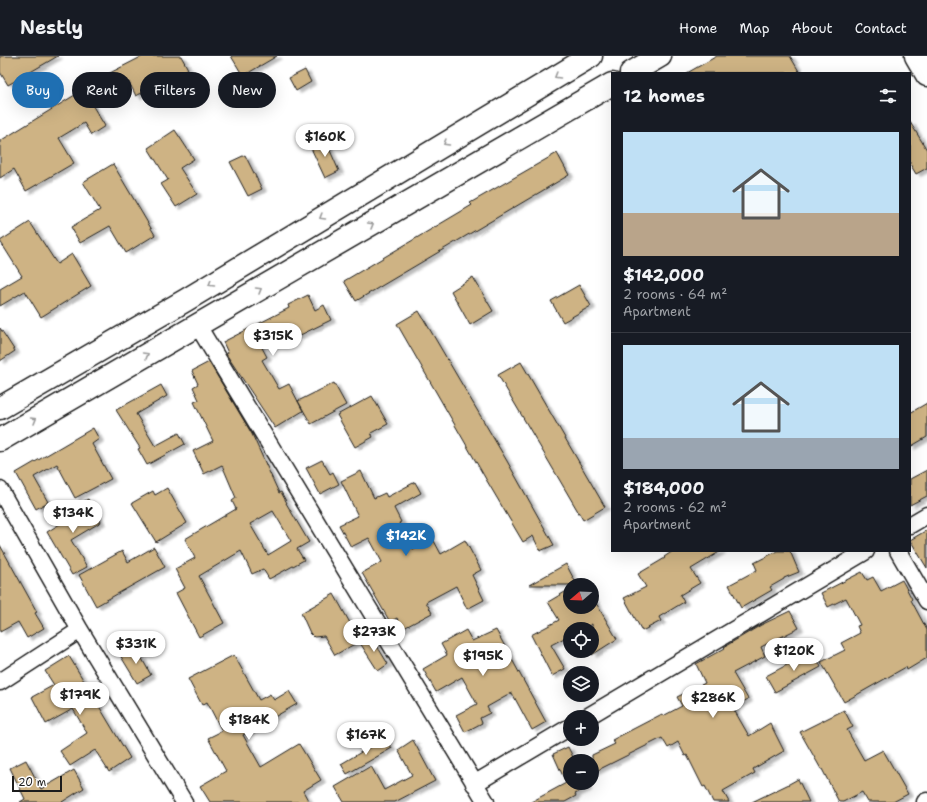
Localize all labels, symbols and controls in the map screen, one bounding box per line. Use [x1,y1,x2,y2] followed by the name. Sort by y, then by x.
[20,15,83,40] text: Nestly
[679,19,718,37] text: Home
[740,19,770,37] text: Map
[792,19,833,37] text: About
[855,19,907,37] text: Contact
[12,72,64,108] chip: Buy
[72,72,132,108] chip: Rent
[140,72,210,108] chip: Filters
[218,72,276,108] chip: New
[554,72,561,79] one-way arrow
[623,85,705,107] text: 12 homes
[877,85,899,107] icon: filters
[297,124,353,158] pin: $160K
[304,128,346,145] text: $160K
[443,139,450,146] one-way arrow
[725,158,797,230] icon: home
[319,213,326,220] one-way arrow
[367,222,374,229] one-way arrow
[623,264,704,286] text: $142,000
[208,280,215,287] one-way arrow
[623,286,727,303] text: 2 rooms · 64 m²
[255,288,262,295] one-way arrow
[623,303,691,320] text: Apartment
[245,323,301,357] pin: $315K
[253,327,293,344] text: $315K
[142,353,150,360] one-way arrow
[725,371,797,443] icon: home
[30,418,37,425] one-way arrow
[623,477,704,499] text: $184,000
[623,499,727,516] text: 2 rooms · 62 m²
[45,500,101,534] pin: $134K
[52,504,94,521] text: $134K
[623,516,691,533] text: Apartment
[378,523,434,557] pin: $142K
[386,527,426,544] text: $142K
[563,578,599,614] north arrow
[563,578,599,790] map controls
[346,619,402,653] pin: $273K
[563,622,599,658] button: locate
[352,623,396,640] text: $273K
[108,631,164,665] pin: $331K
[116,635,156,652] text: $331K
[766,638,822,672] pin: $120K
[774,642,814,659] text: $120K
[455,643,511,677] pin: $195K
[463,647,503,664] text: $195K
[563,666,599,702] button: layers
[52,682,108,716] pin: $179K
[685,685,741,719] pin: $286K
[59,686,101,703] text: $179K
[691,689,735,706] text: $286K
[221,707,277,741] pin: $184K
[563,710,599,746] button: +
[228,711,270,728] text: $184K
[338,722,394,756] pin: $167K
[346,726,386,743] text: $167K
[563,754,599,790] button: −
[12,774,62,793] scale bar
[18,775,46,790] text: 20 m

